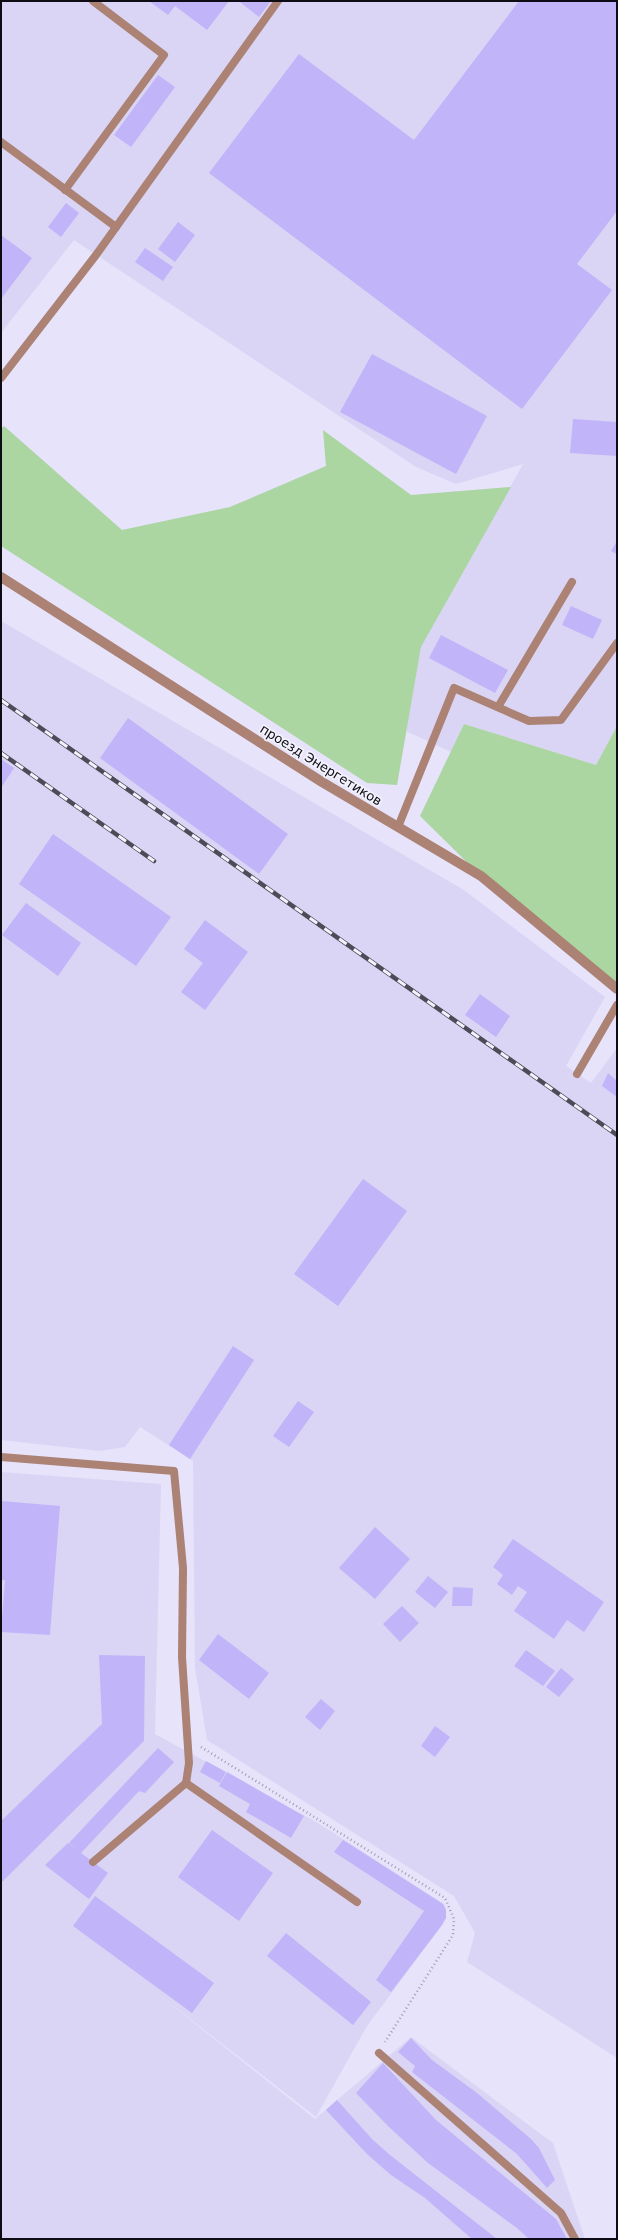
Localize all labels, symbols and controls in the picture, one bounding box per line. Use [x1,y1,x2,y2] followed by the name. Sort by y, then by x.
[257,721,385,809] street label: проезд Энергетиков

